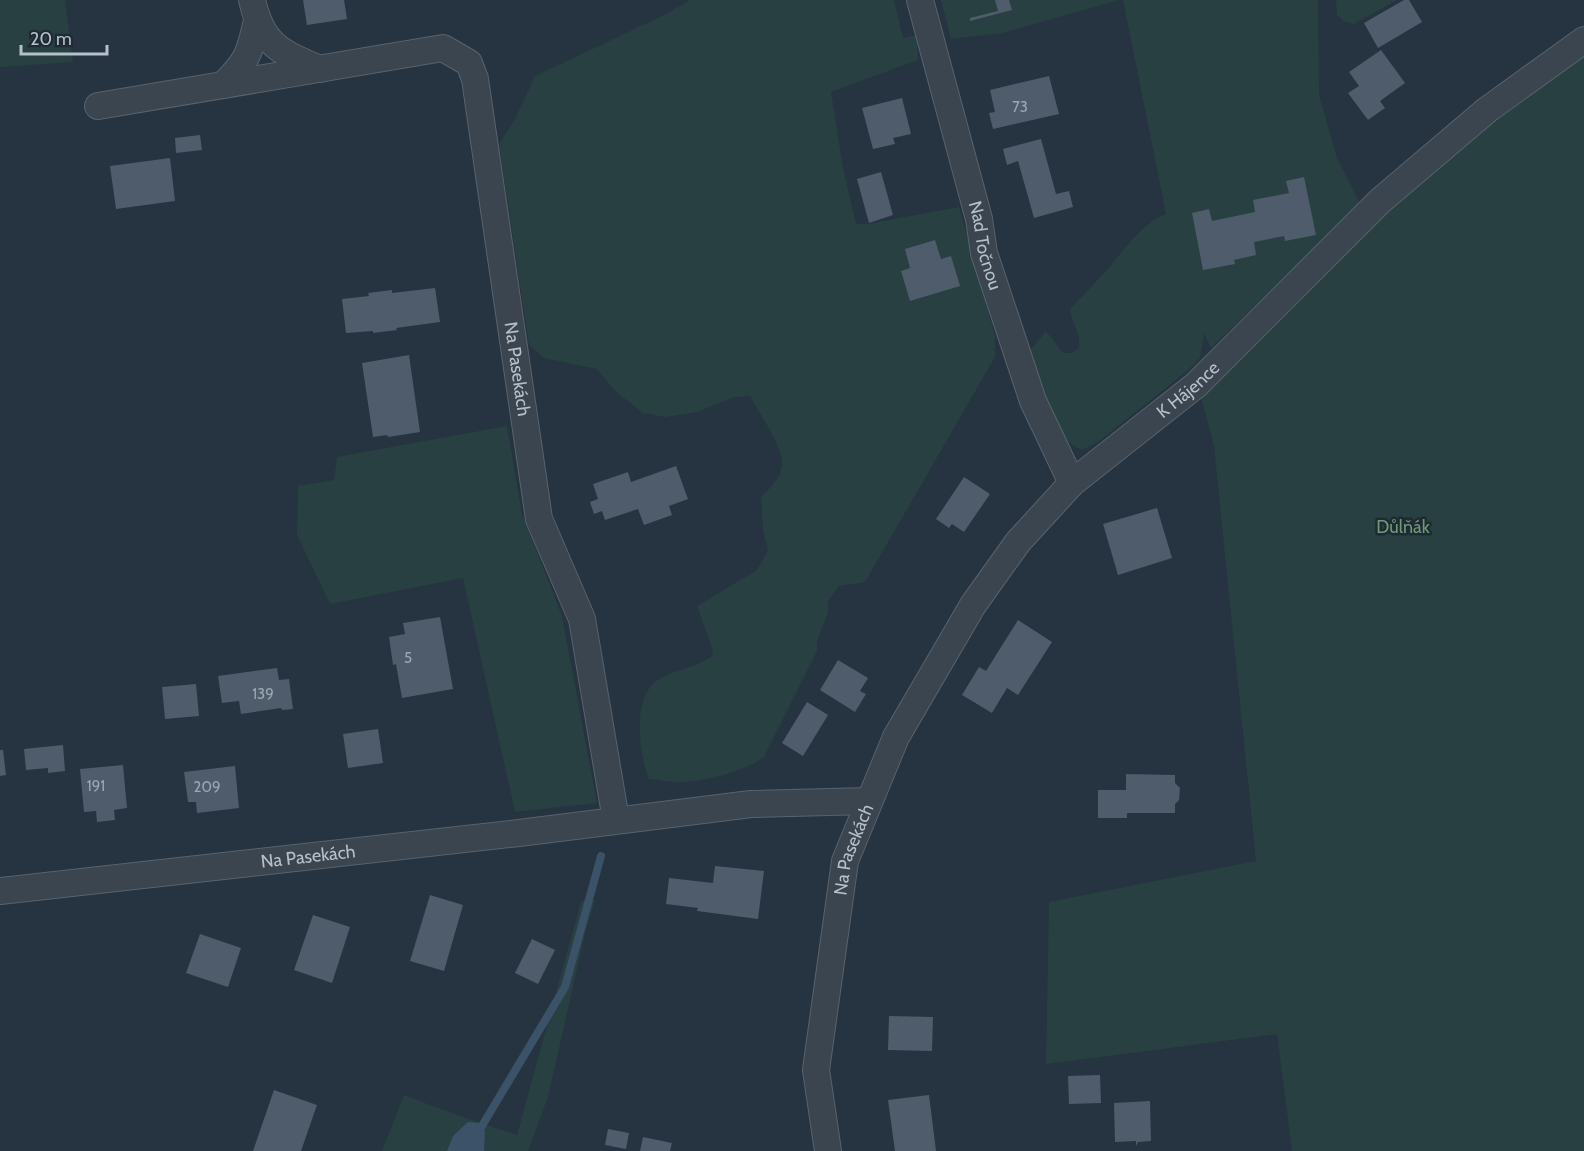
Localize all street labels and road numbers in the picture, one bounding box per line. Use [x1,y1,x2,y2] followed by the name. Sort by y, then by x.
[964,199,1006,293] street label: Nad Točnou
[499,320,535,418] street label: Na Pasekách
[1152,357,1224,423] street label: K Hájence
[829,801,878,897] street label: Na Pasekách
[260,840,357,873] street label: Na Pasekách

